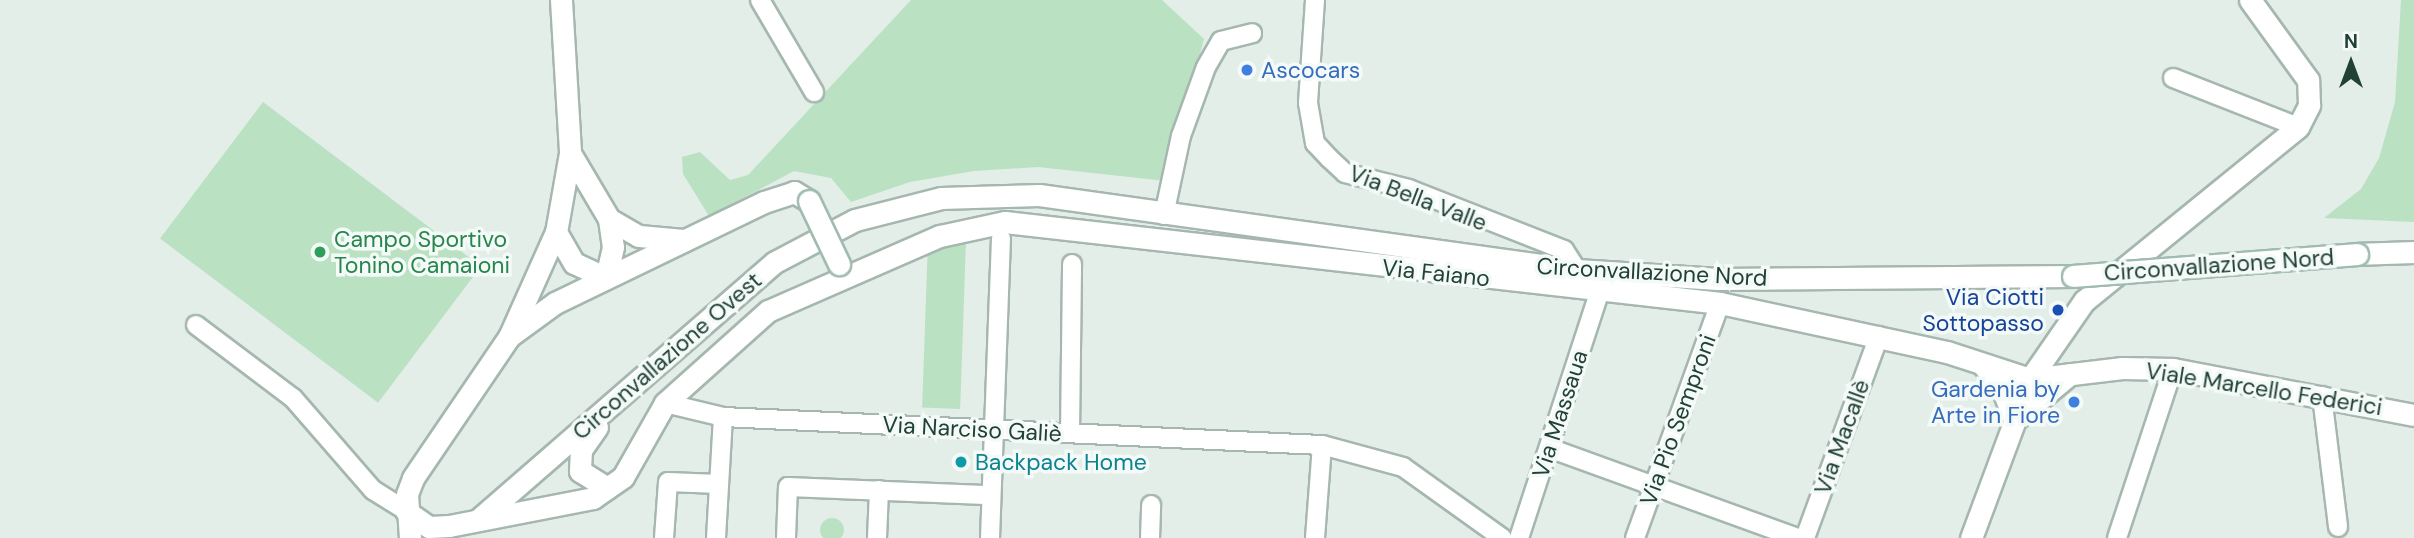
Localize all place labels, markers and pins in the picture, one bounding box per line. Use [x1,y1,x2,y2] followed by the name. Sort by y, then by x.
[1261,56,1360,84] place label: Ascocars
[1239,62,1255,78] marker: Ascocars
[334,225,510,279] place label: Campo Sportivo Tonino Camaioni
[312,244,328,260] marker: Campo Sportivo Tonino Camaioni
[1922,283,2044,337] place label: Via Ciotti Sottopasso
[2050,302,2066,318] marker: Via Ciotti Sottopasso
[1931,375,2060,429] place label: Gardenia by Arte in Fiore
[2066,394,2082,410] marker: Gardenia by Arte in Fiore
[975,448,1147,476] place label: Backpack Home
[953,454,969,470] marker: Backpack Home

